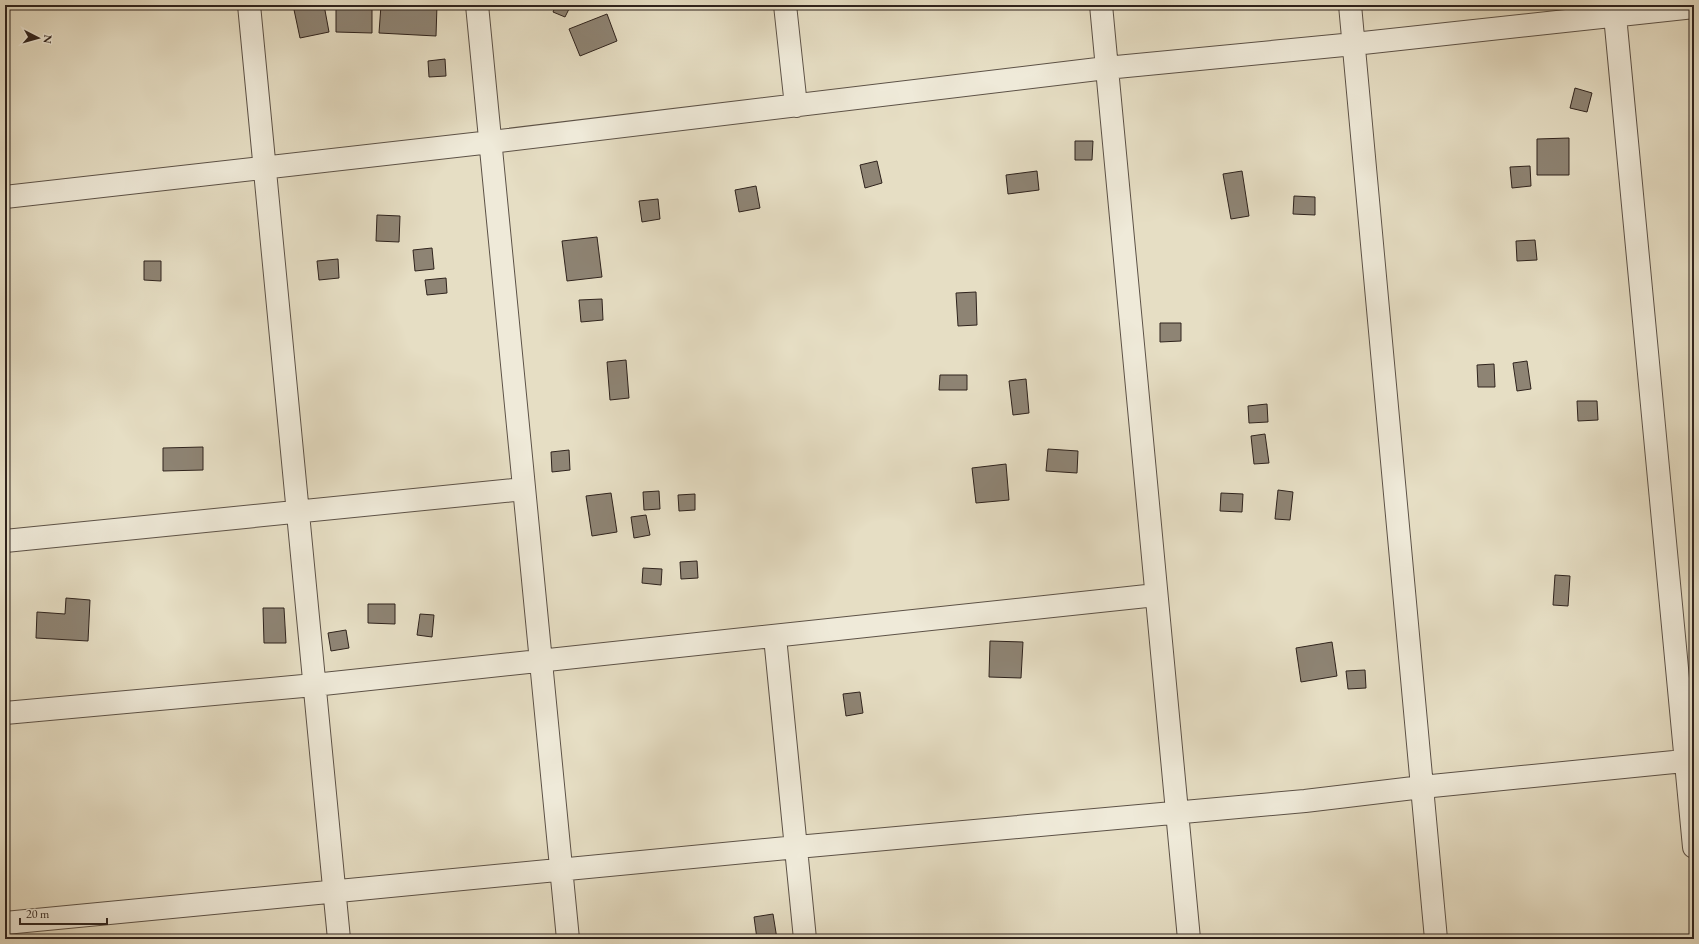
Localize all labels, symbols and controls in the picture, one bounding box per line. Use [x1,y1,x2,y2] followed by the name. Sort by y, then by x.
[18,18,58,58] north arrow
[41,34,55,44] text: N
[20,900,107,926] scale bar
[26,906,50,922] text: 20 m

